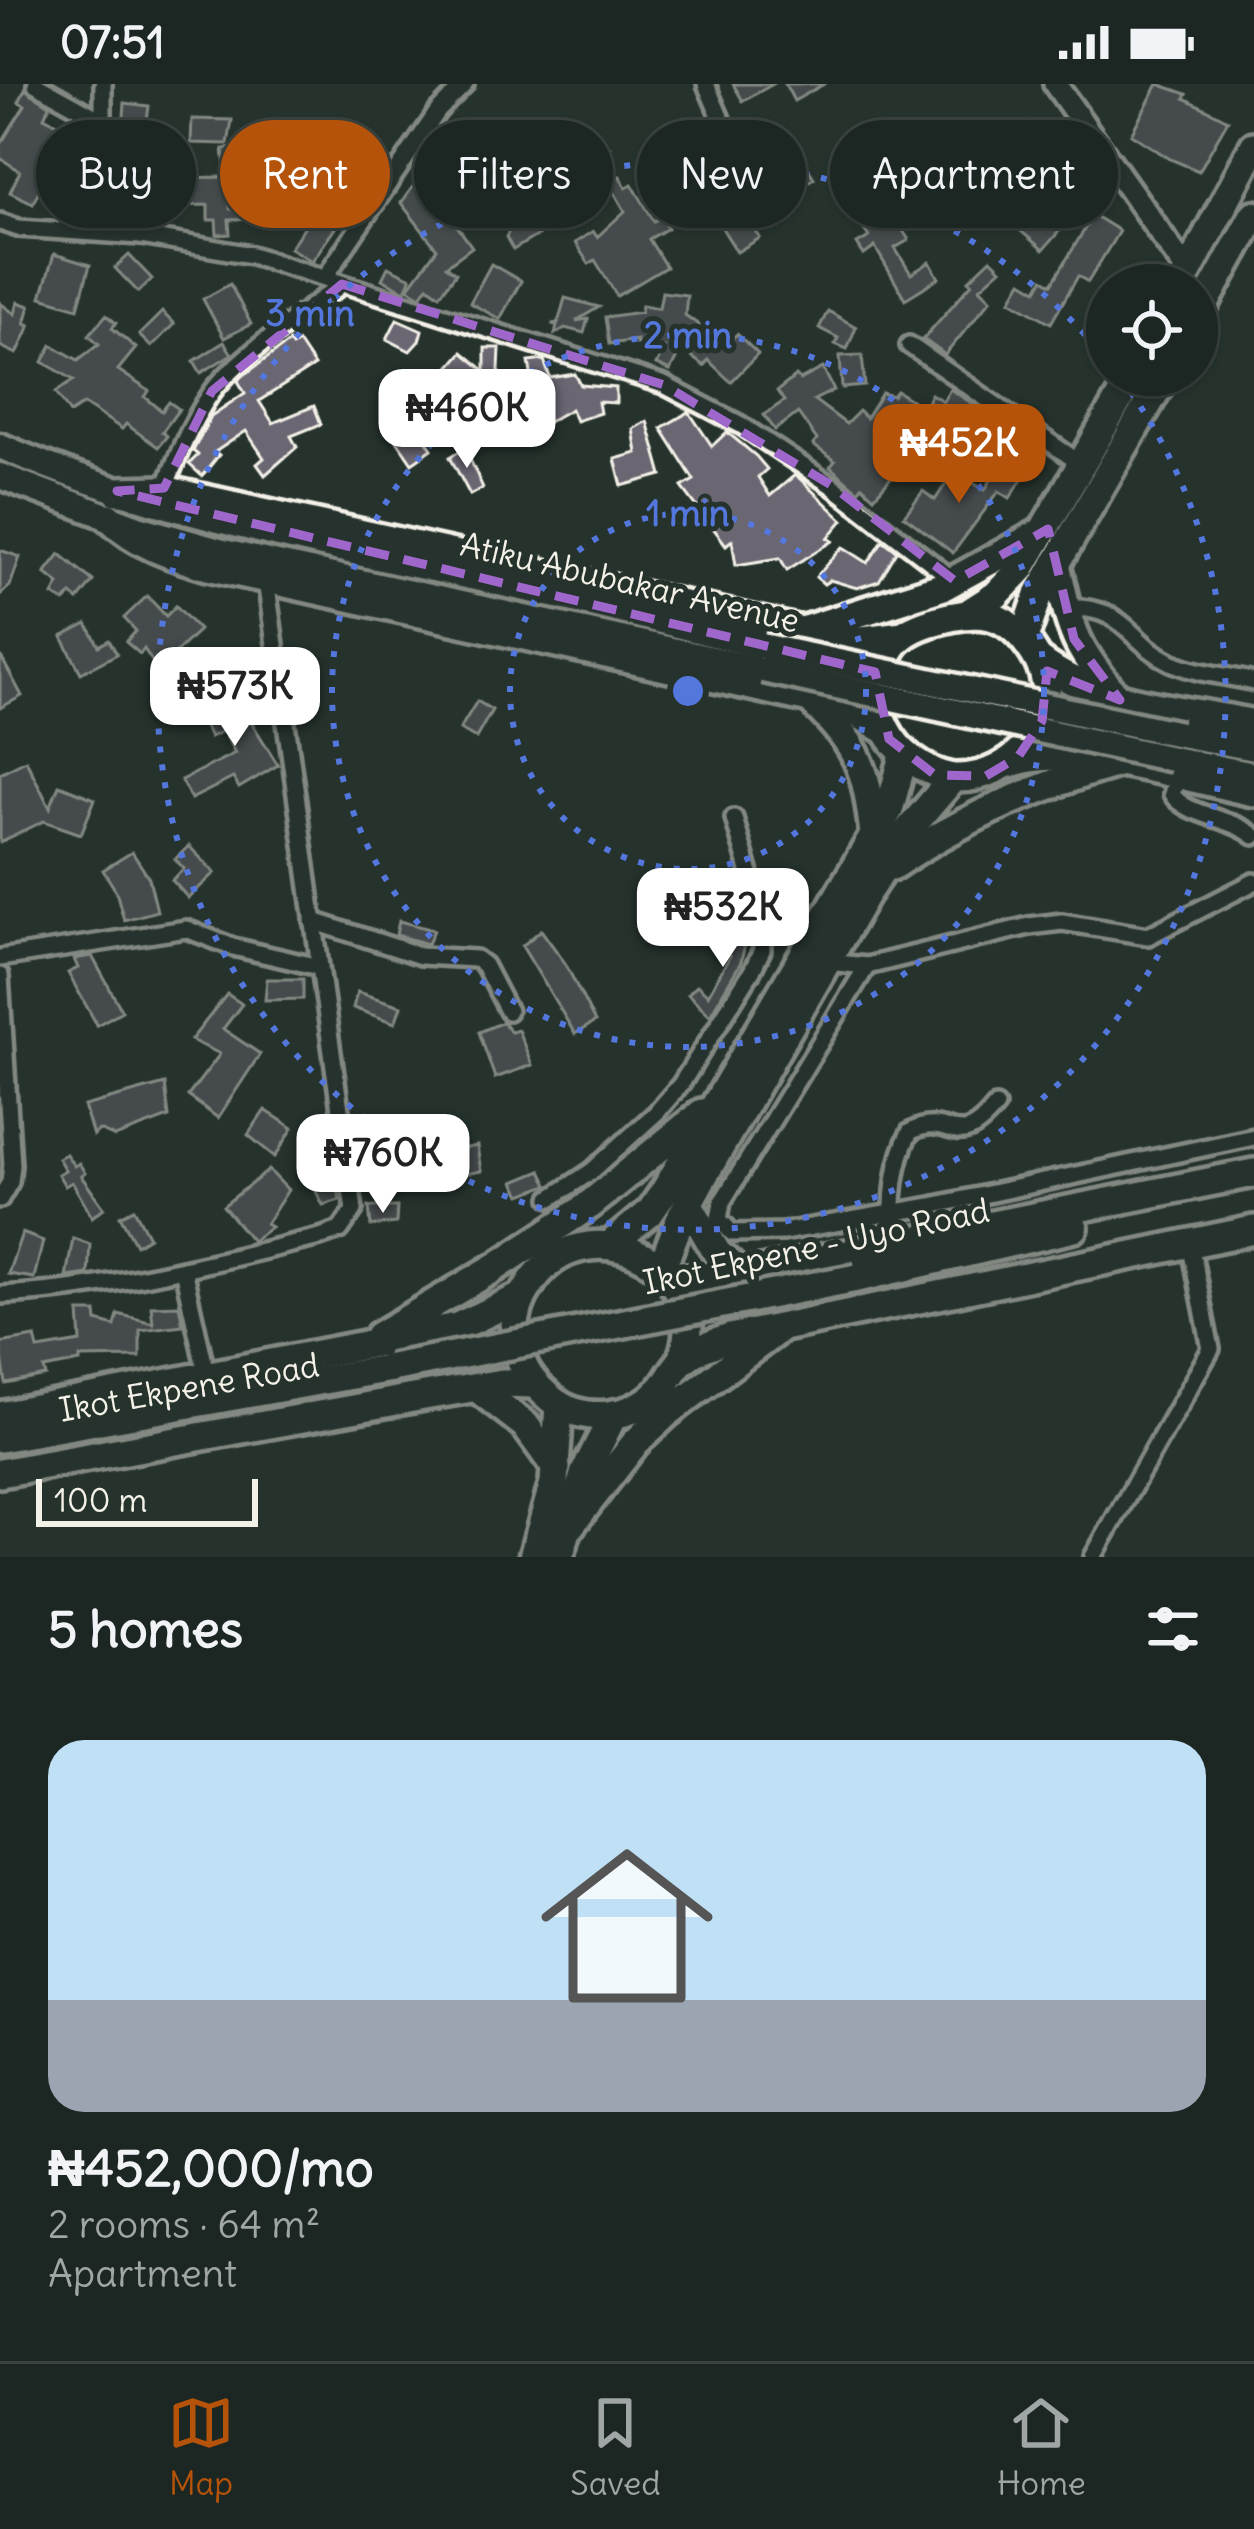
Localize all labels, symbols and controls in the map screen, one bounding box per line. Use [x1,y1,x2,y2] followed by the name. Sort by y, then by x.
[60,14,165,70] text: 07:51
[36,120,196,228] chip: Buy
[220,120,390,228] chip: Rent
[414,120,613,228] chip: Filters
[637,120,806,228] chip: New
[830,120,1118,228] chip: Apartment
[1086,264,1218,396] map controls
[1086,264,1218,396] button: locate
[265,291,355,336] text: 3 min
[644,313,733,358] text: 2 min
[383,369,551,471] pin: ₦460K
[406,383,528,432] text: ₦460K
[875,404,1043,506] pin: ₦452K
[900,418,1018,467] text: ₦452K
[646,491,730,536] text: 1 min
[456,523,804,641] street label: Atiku Abubakar Avenue
[151,647,319,749] pin: ₦573K
[177,661,293,710] text: ₦573K
[667,670,709,712] centre of rings
[639,868,807,970] pin: ₦532K
[664,882,782,931] text: ₦532K
[299,1114,467,1216] pin: ₦760K
[323,1128,443,1177] text: ₦760K
[639,1189,993,1303] street label: Ikot Ekpene - Uyo Road
[56,1343,322,1431] street label: Ikot Ekpene Road
[36,1473,258,1526] scale bar
[54,1479,147,1521] text: 100 m
[1140,1596,1206,1662] icon: filters
[48,1597,243,1661] text: 5 homes
[519,1818,735,2034] icon: home
[48,2136,374,2200] text: ₦452,000/mo
[48,2200,320,2249] text: 2 rooms · 64 m²
[48,2249,237,2298] text: Apartment
[168,2390,234,2504] tab: Map
[570,2390,661,2504] tab: Saved
[997,2390,1086,2504] tab: Home

